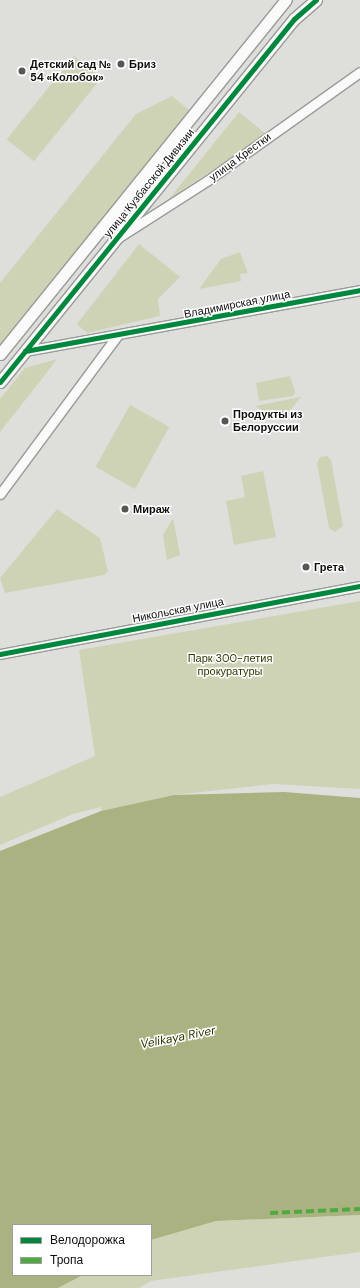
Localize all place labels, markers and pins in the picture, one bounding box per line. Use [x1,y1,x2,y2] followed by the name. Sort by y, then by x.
[129,57,156,71] place label: Бриз
[30,58,111,84] place label: Детский сад № 54 «Колобок»
[116,59,126,69] marker: Бриз
[17,66,27,76] marker: Детский сад № 54 «Колобок»
[233,408,303,434] place label: Продукты из Белоруссии
[220,416,230,426] marker: Продукты из Белоруссии
[133,502,170,516] place label: Мираж
[120,504,130,514] marker: Мираж
[314,560,344,574] place label: Грета
[301,562,311,572] marker: Грета

